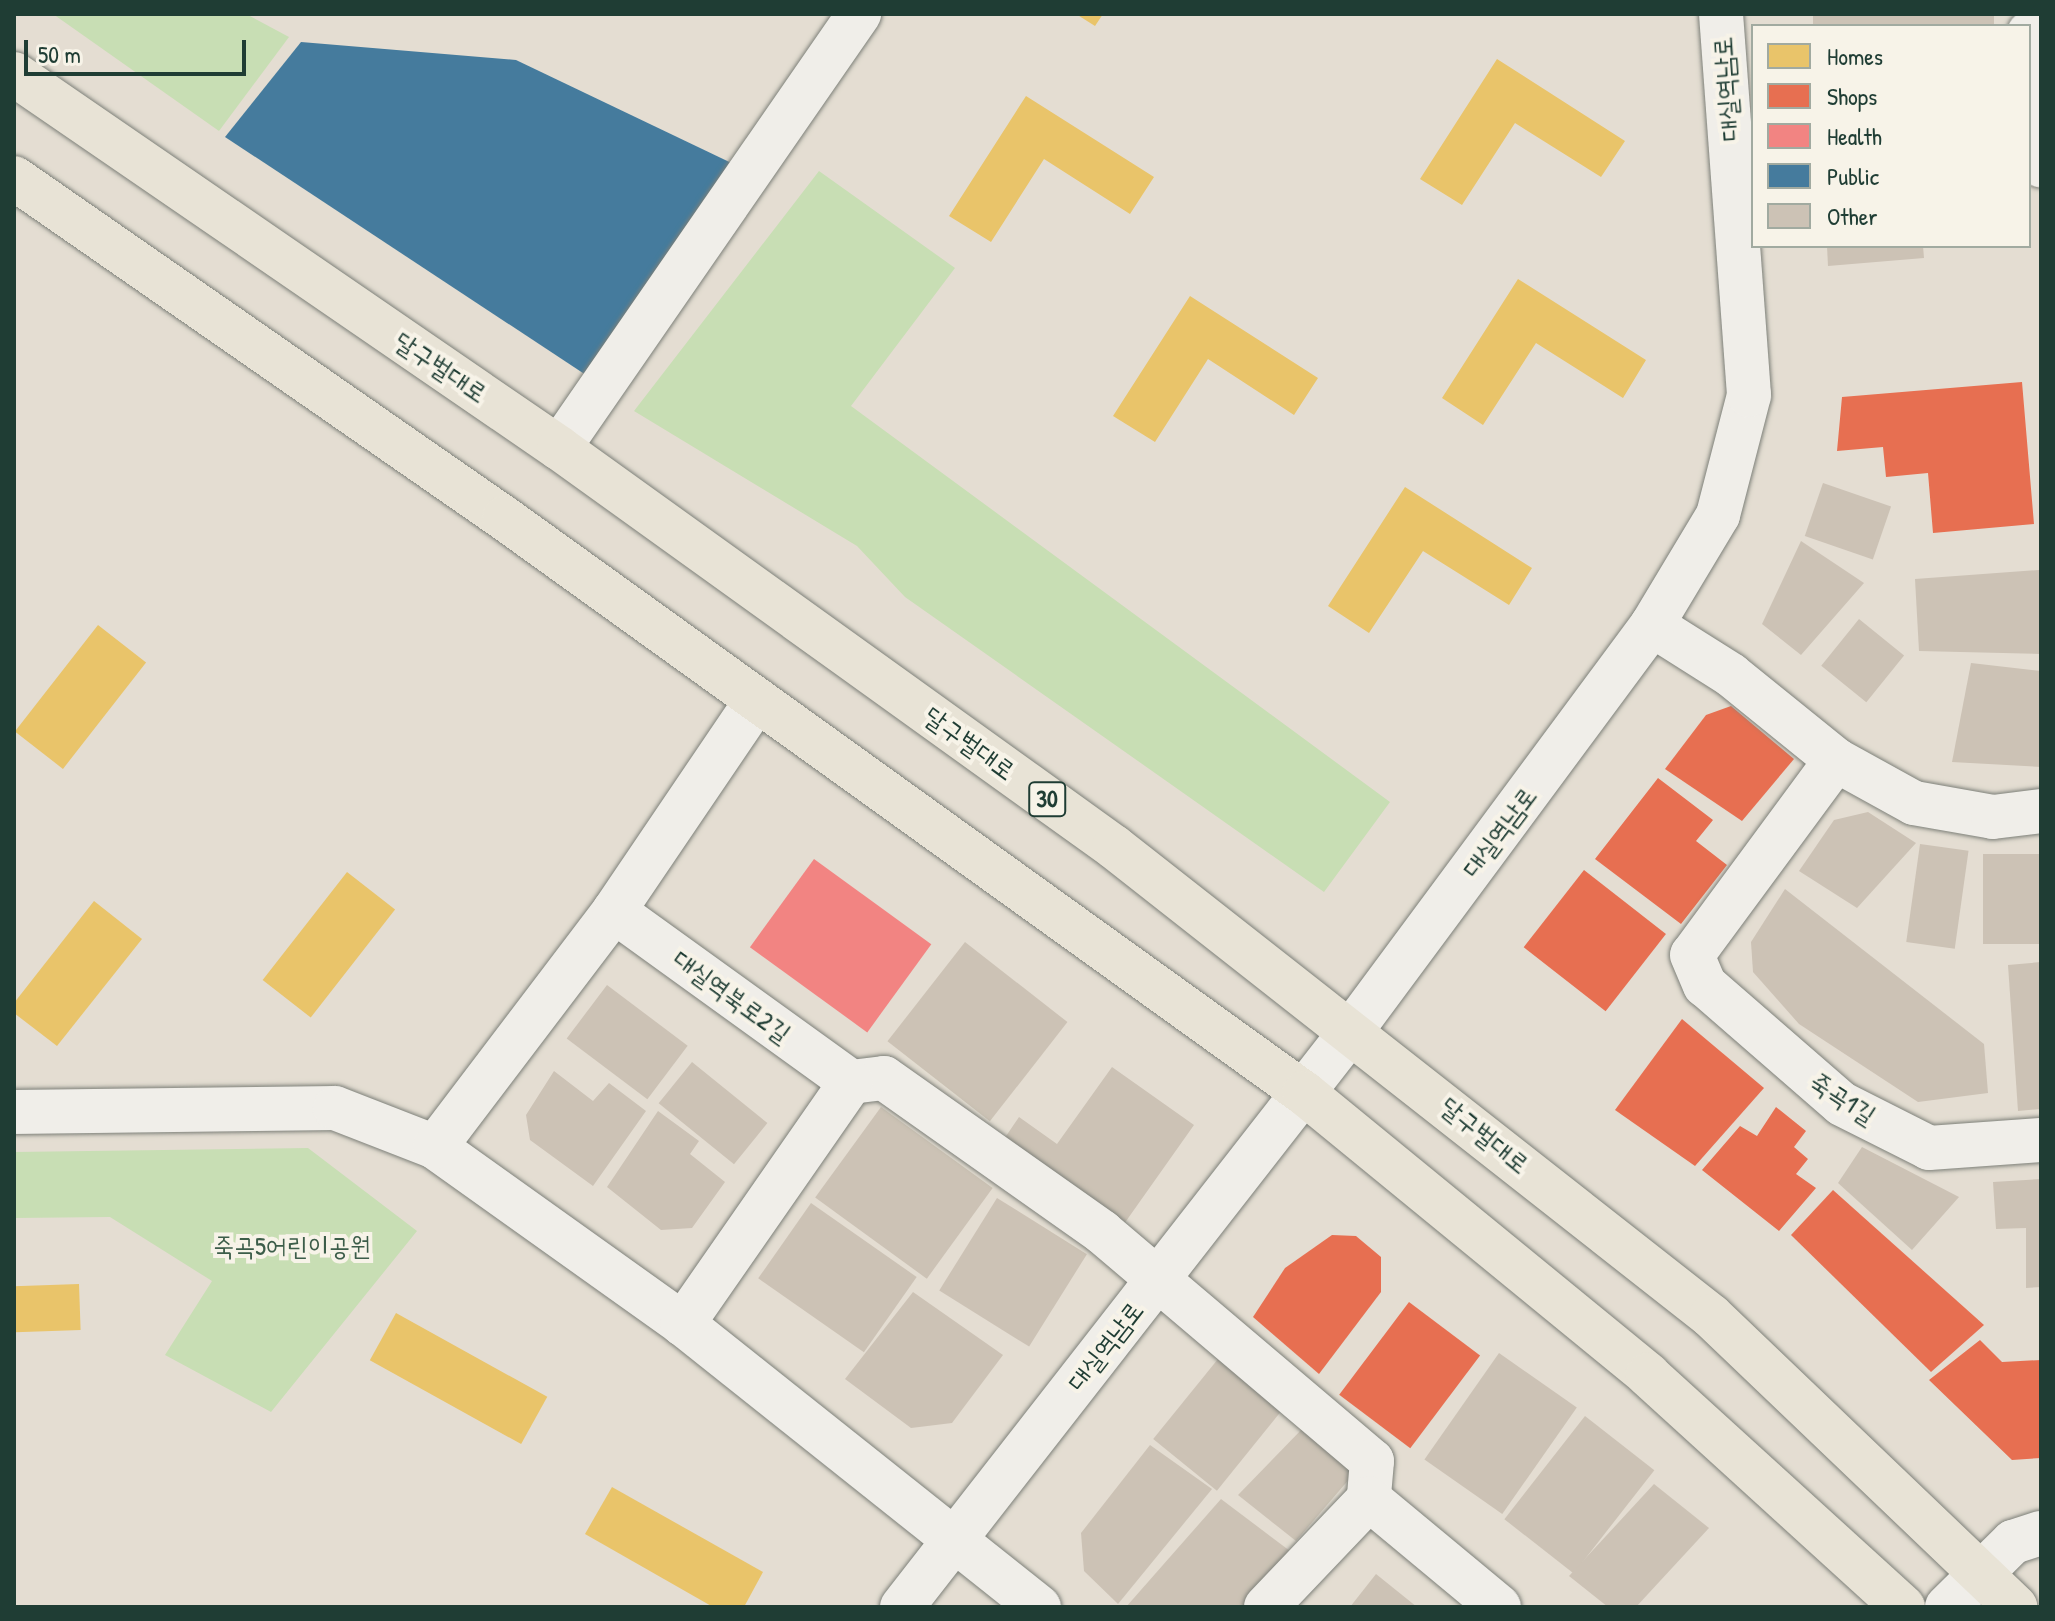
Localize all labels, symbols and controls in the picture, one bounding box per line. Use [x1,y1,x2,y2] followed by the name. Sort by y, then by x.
[28,24,250,74] scale bar
[1751,24,2031,248] legend
[1707,36,1745,142] street label: 대실역남로
[38,38,81,70] text: 50 m
[1827,40,1883,72] text: Homes
[1827,80,1877,112] text: Shops
[1827,120,1882,152] text: Health
[1827,160,1879,192] text: Public
[1827,200,1877,232] text: Other
[389,325,493,409] street label: 달구벌대로
[919,700,1021,786] street label: 달구벌대로
[1027,779,1067,819] road number: 30
[1455,781,1543,883] street label: 대실역남로
[667,943,797,1049] street label: 대실역북로2길
[1804,1065,1882,1131] street label: 죽곡1길
[1435,1090,1535,1180] street label: 달구벌대로
[213,1230,371,1262] park label: 죽곡5어린이공원
[1061,1295,1149,1397] street label: 대실역남로

